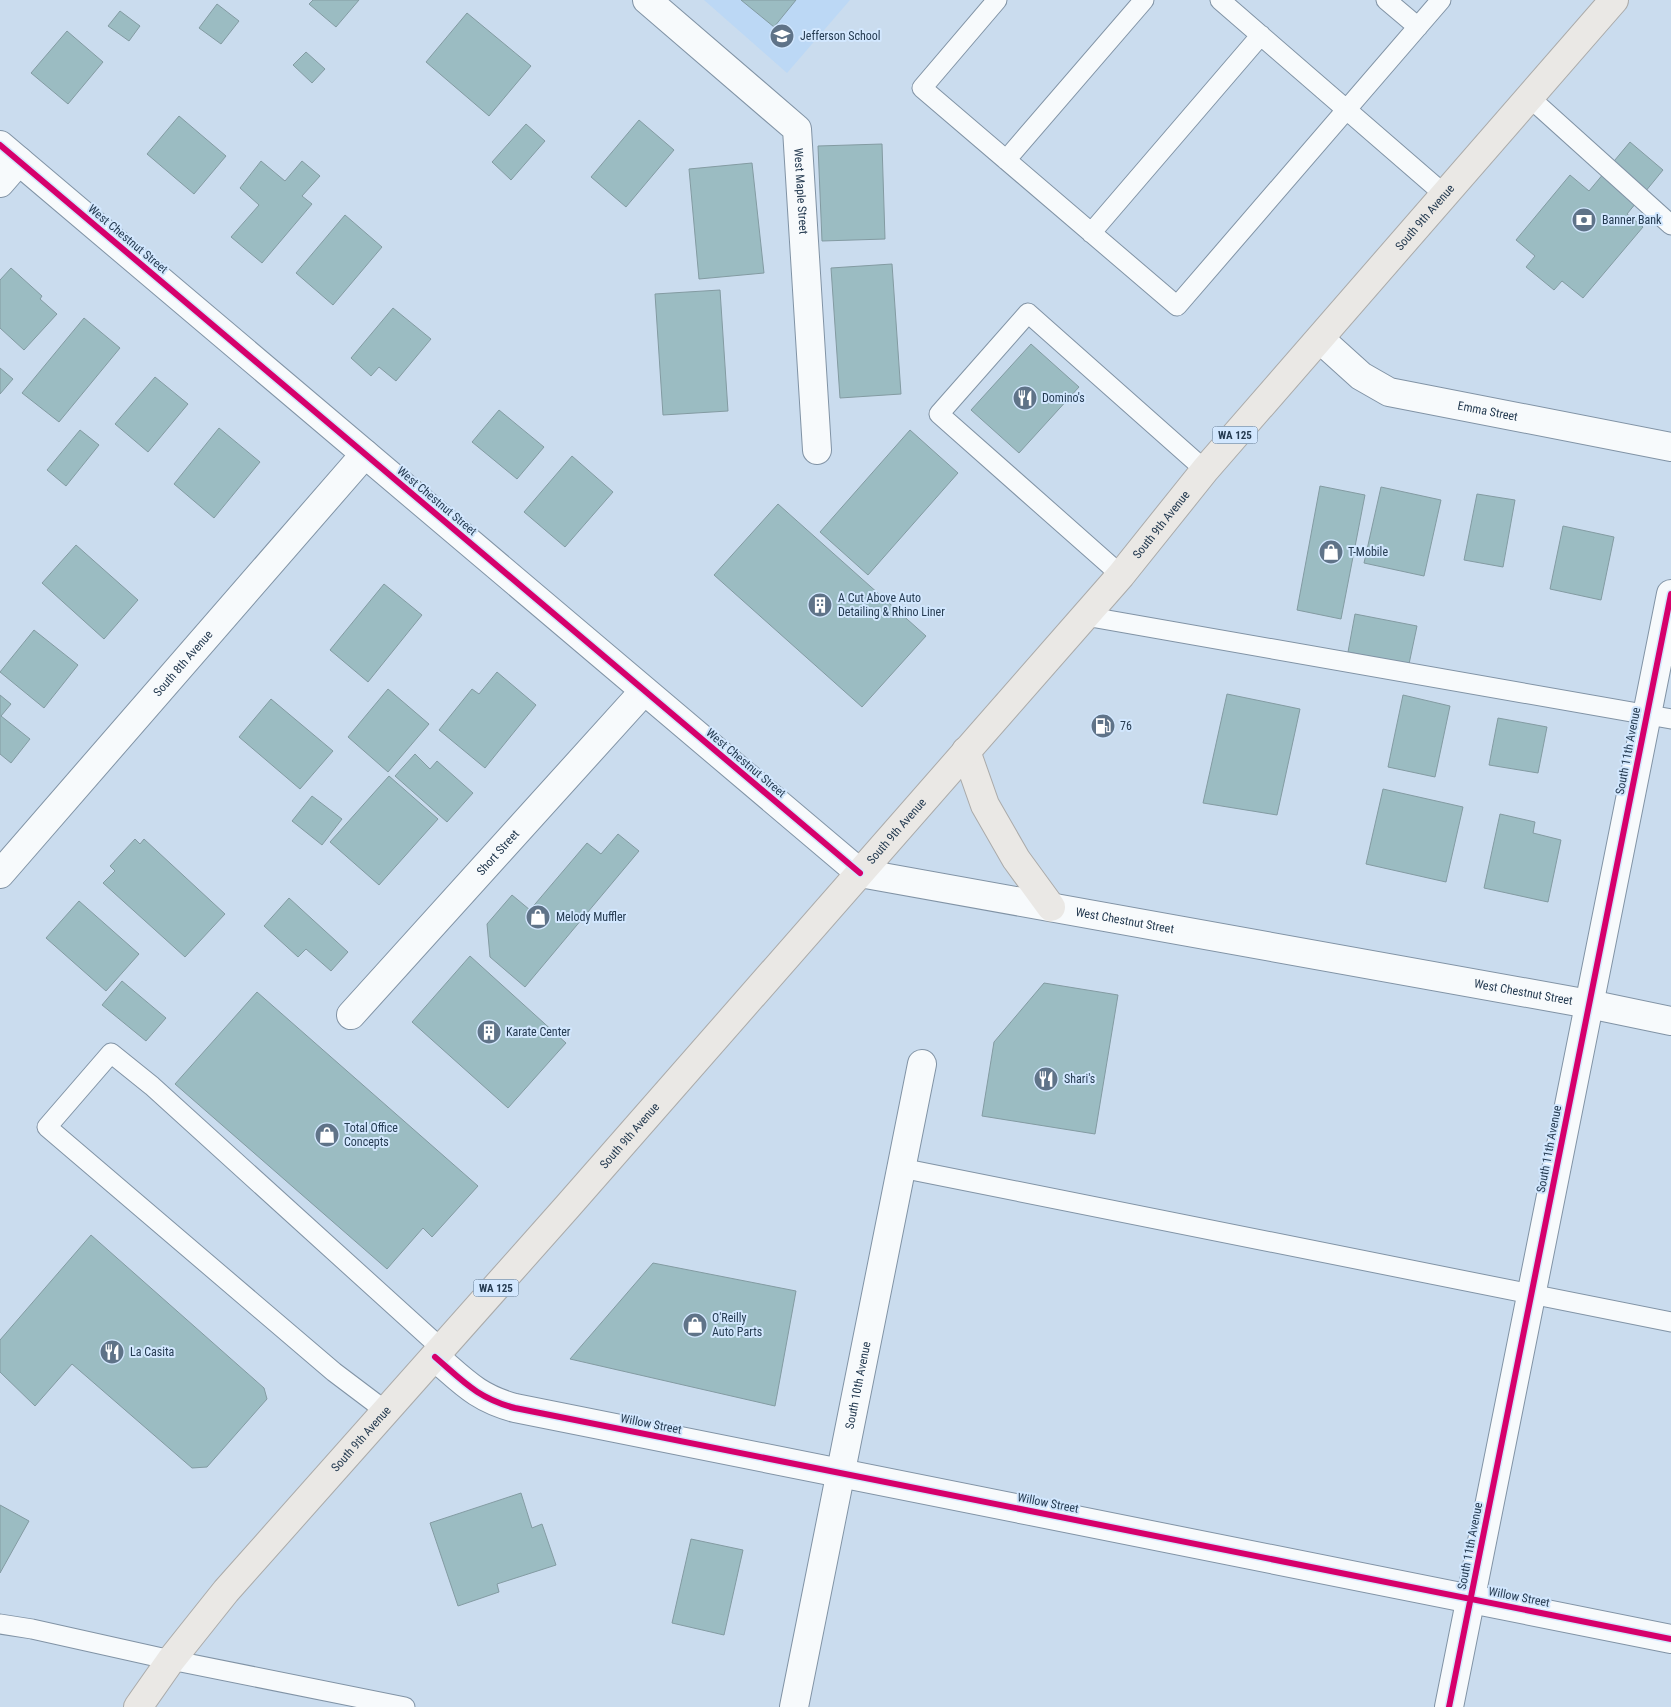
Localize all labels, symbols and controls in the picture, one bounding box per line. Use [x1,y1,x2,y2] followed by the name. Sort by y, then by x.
[769,23,795,49] school or university icon: Jefferson School
[800,29,881,43] place label: Jefferson School
[791,147,811,235] street label: West Maple Street
[1392,181,1458,253] street label: South 9th Avenue
[85,202,171,277] street label: West Chestnut Street
[1571,207,1597,233] bank icon: Banner Bank
[1602,213,1662,227] place label: Banner Bank
[1012,385,1038,411] restaurant icon: Domino's
[1042,391,1085,405] place label: Domino's
[1457,399,1519,424] street label: Emma Street
[1212,426,1258,444] road number: WA 125
[394,464,480,539] street label: West Chestnut Street
[1130,488,1193,561] street label: South 9th Avenue
[1318,539,1344,565] shop icon: T-Mobile
[1348,545,1388,559] place label: T-Mobile
[838,591,945,619] place label: A Cut Above Auto Detailing & Rhino Liner
[807,592,833,618] building icon: A Cut Above Auto Detailing & Rhino Liner
[151,627,216,699] street label: South 8th Avenue
[1613,706,1643,796] street label: South 11th Avenue
[1090,713,1116,739] fuel station icon: 76
[1120,719,1132,733] place label: 76
[703,726,789,801] street label: West Chestnut Street
[864,795,929,867] street label: South 9th Avenue
[474,827,522,878] street label: Short Street
[525,904,551,930] shop icon: Melody Muffler
[1074,905,1176,936] street label: West Chestnut Street
[556,910,627,924] place label: Melody Muffler
[1473,976,1574,1008] street label: West Chestnut Street
[476,1019,502,1045] building icon: Karate Center
[506,1025,571,1039] place label: Karate Center
[1033,1066,1059,1092] restaurant icon: Shari's
[1064,1072,1095,1086] place label: Shari's
[597,1100,662,1172] street label: South 9th Avenue
[1534,1104,1564,1194] street label: South 11th Avenue
[344,1121,398,1149] place label: Total Office Concepts
[314,1122,340,1148] shop icon: Total Office Concepts
[474,1280,518,1296] road number: WA 125
[712,1311,762,1339] place label: O'Reilly Auto Parts
[682,1312,708,1338] shop icon: O'Reilly Auto Parts
[99,1339,125,1365] restaurant icon: La Casita
[843,1340,874,1430] street label: South 10th Avenue
[130,1345,175,1359] place label: La Casita
[328,1403,394,1475] street label: South 9th Avenue
[619,1411,683,1437] street label: Willow Street
[1016,1490,1080,1516] street label: Willow Street
[1455,1501,1485,1591] street label: South 11th Avenue
[1487,1584,1551,1610] street label: Willow Street

